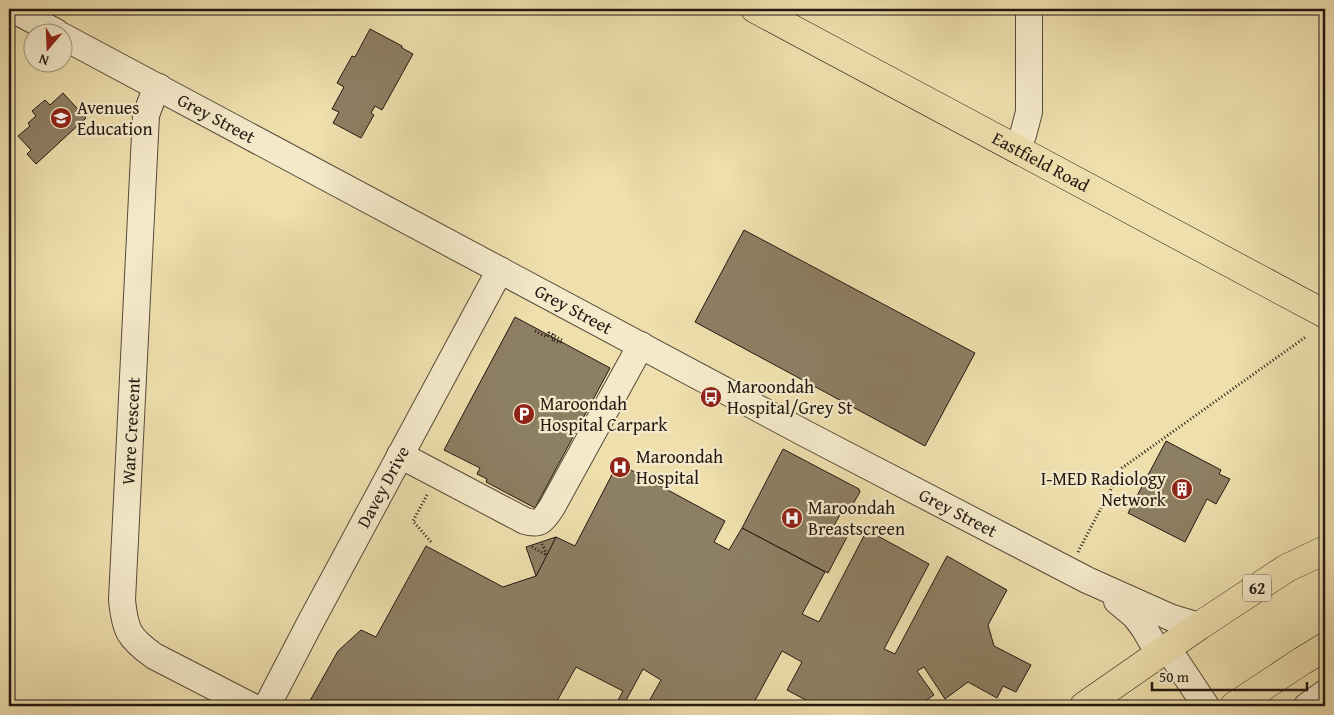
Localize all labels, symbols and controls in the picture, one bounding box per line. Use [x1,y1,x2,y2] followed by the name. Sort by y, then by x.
[22,22,72,72] north arrow
[35,49,51,71] text: N
[173,86,261,150] street label: Grey Street
[77,94,153,142] place label: Avenues Education
[49,106,73,130] school or university icon: Avenues Education
[987,124,1095,199] street label: Eastfield Road
[530,277,618,341] street label: Grey Street
[727,373,853,421] place label: Maroondah Hospital/Grey St
[114,376,147,486] street label: Ware Crescent
[699,385,723,409] bus stop icon: Maroondah Hospital/Grey St
[540,390,668,438] place label: Maroondah Hospital Carpark
[512,402,536,426] parking icon: Maroondah Hospital Carpark
[350,441,416,533] street label: Davey Drive
[636,443,723,491] place label: Maroondah Hospital
[608,455,632,479] hospital icon: Maroondah Hospital
[1041,465,1167,513] place label: I-MED Radiology Network
[1170,477,1194,501] building icon: I-MED Radiology Network
[914,481,1003,544] street label: Grey Street
[808,494,905,542] place label: Maroondah Breastscreen
[780,506,804,530] hospital icon: Maroondah Breastscreen
[1243,574,1271,602] road number: 62
[1152,660,1306,692] scale bar
[1159,666,1190,687] text: 50 m

